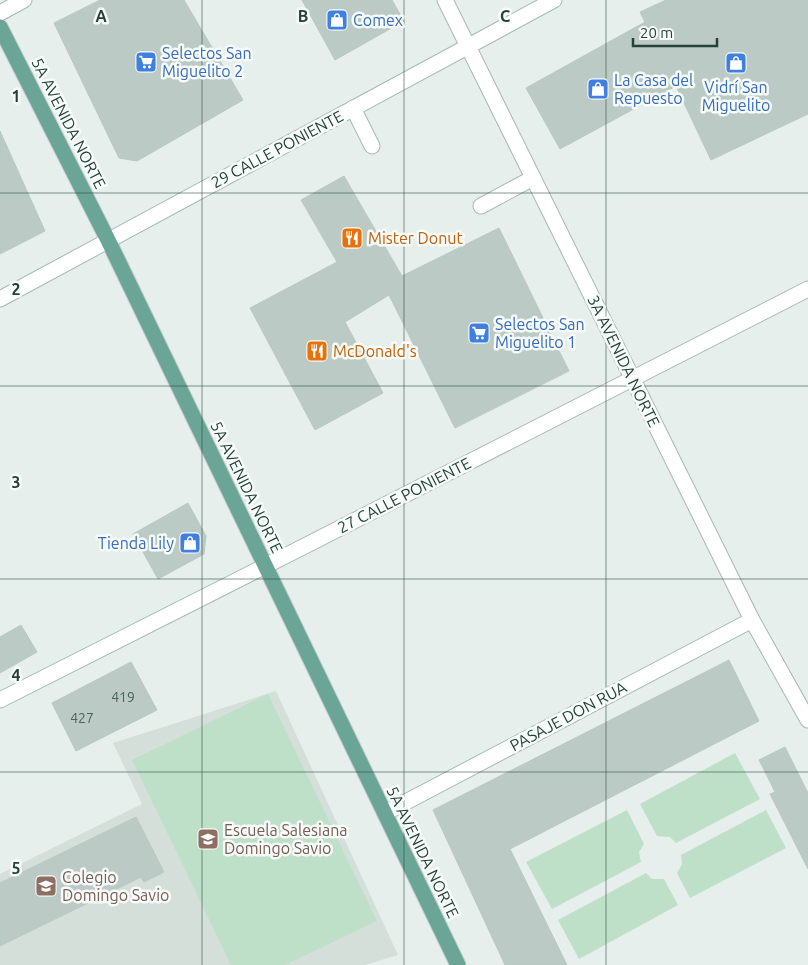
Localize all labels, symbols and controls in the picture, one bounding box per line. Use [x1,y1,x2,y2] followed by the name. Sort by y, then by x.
[95,7,107,25] text: A
[298,7,308,25] text: B
[500,7,510,25] text: C
[325,8,349,32] shop icon: Comex
[353,11,403,29] place label: Comex
[633,15,717,47] scale bar
[640,24,673,41] text: 20 m
[162,44,252,80] place label: Selectos San Miguelito 2
[134,50,158,74] supermarket icon: Selectos San Miguelito 2
[724,51,748,75] shop icon: Vidrí San Miguelito
[28,55,110,191] street label: 5A AVENIDA NORTE
[614,71,693,107] place label: La Casa del Repuesto
[586,77,610,101] shop icon: La Casa del Repuesto
[702,78,770,114] place label: Vidrí San Miguelito
[11,87,21,105] text: 1
[208,107,346,191] street label: 29 CALLE PONIENTE
[340,226,364,250] restaurant icon: Mister Donut
[368,229,463,247] place label: Mister Donut
[11,280,21,298] text: 2
[584,292,664,430] street label: 3A AVENIDA NORTE
[495,315,585,351] place label: Selectos San Miguelito 1
[467,321,491,345] supermarket icon: Selectos San Miguelito 1
[305,339,329,363] restaurant icon: McDonald's
[333,342,417,360] place label: McDonald's
[207,418,287,556] street label: 5A AVENIDA NORTE
[334,454,474,536] street label: 27 CALLE PONIENTE
[11,473,21,491] text: 3
[178,531,202,555] shop icon: Tienda Lily
[98,534,174,552] place label: Tienda Lily
[11,666,21,684] text: 4
[507,677,630,754] street label: PASAJE DON RUA
[111,689,135,705] house number: 419
[70,710,94,726] house number: 427
[383,783,463,921] street label: 5A AVENIDA NORTE
[224,821,348,857] place label: Escuela Salesiana Domingo Savio
[196,827,220,851] school or university icon: Escuela Salesiana Domingo Savio
[11,859,21,877] text: 5
[62,868,169,904] place label: Colegio Domingo Savio
[34,874,58,898] school or university icon: Colegio Domingo Savio

